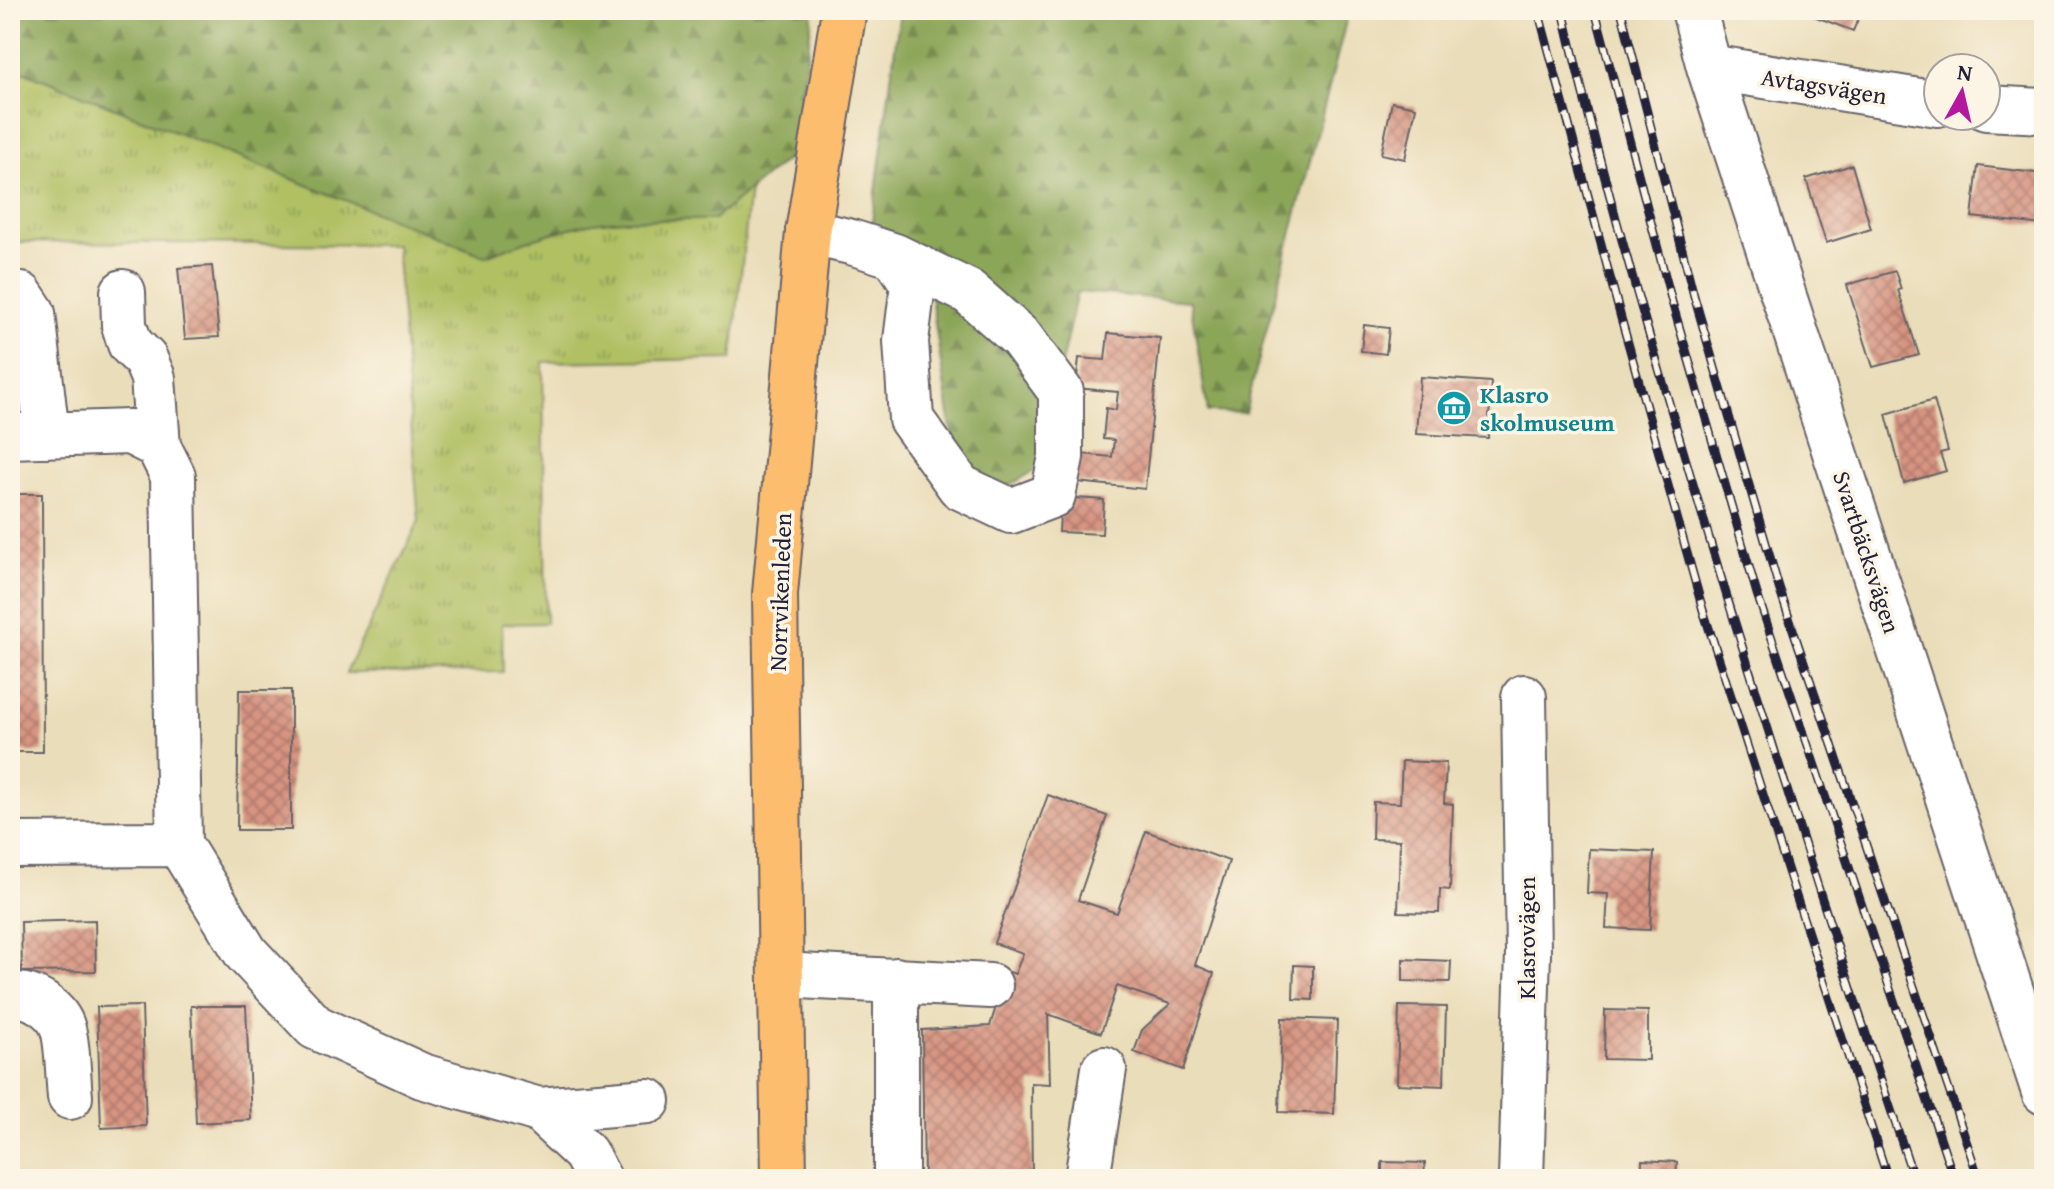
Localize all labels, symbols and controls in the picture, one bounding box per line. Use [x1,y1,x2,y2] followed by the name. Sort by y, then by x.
[1922,52,2002,132] north arrow
[1955,55,1975,89] text: N
[1759,59,1890,113] street label: Avtagsvägen
[1480,377,1615,440] place label: Klasro skolmuseum
[1435,389,1473,427] museum icon: Klasro skolmuseum
[1824,466,1910,638] street label: Svartbäcksvägen
[760,512,800,672] street label: Norrvikenleden
[1509,876,1544,1000] street label: Klasrovägen

